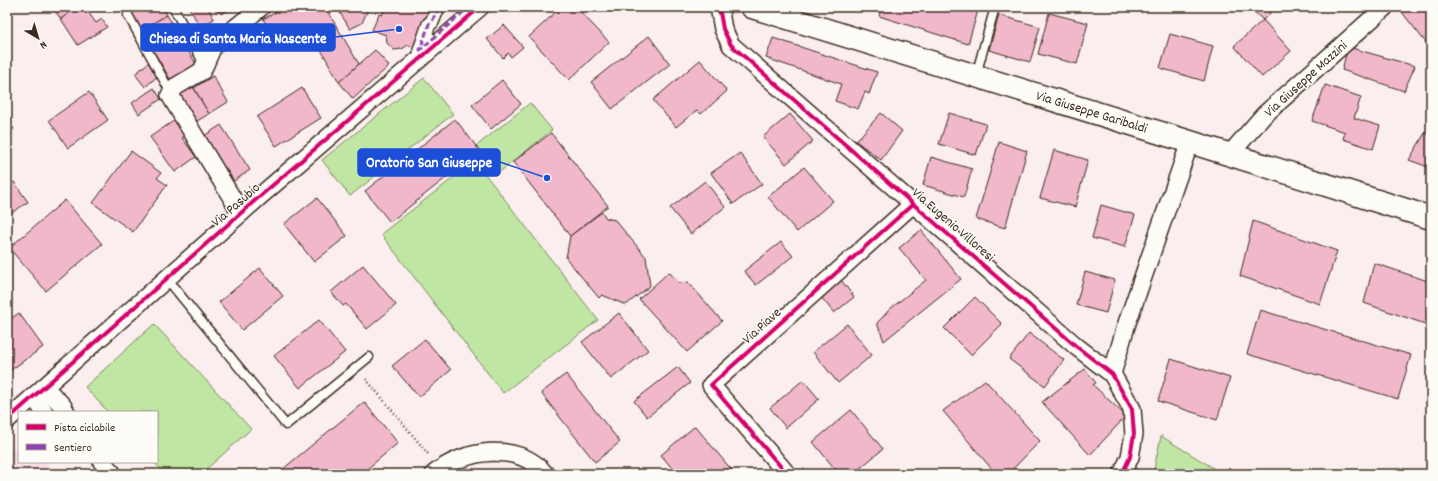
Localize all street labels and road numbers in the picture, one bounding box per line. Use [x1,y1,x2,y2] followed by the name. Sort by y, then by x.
[1260,36,1353,122] street label: Via Giuseppe Mazzini
[1033,86,1150,139] street label: Via Giuseppe Garibaldi
[208,179,265,232] street label: Via Pasubio
[907,184,999,268] street label: Via Eugenio Villoresi
[738,303,786,349] street label: Via Piave

